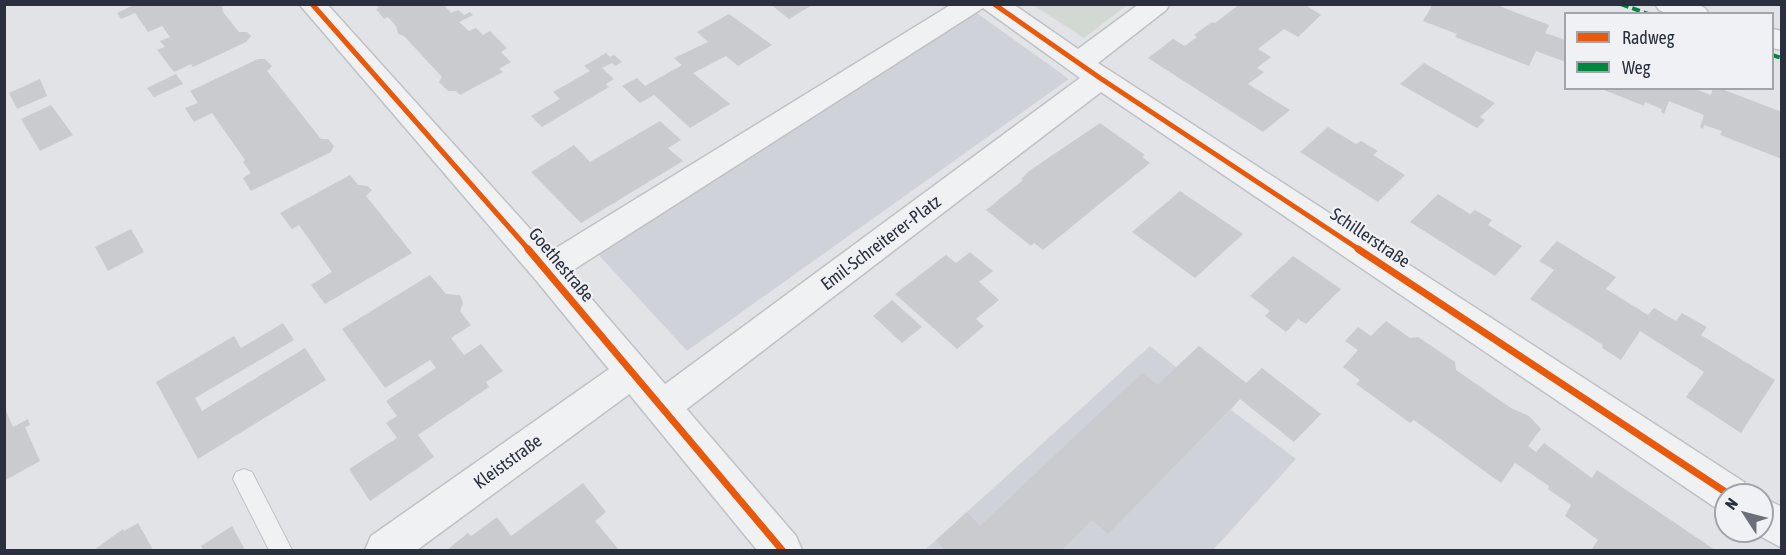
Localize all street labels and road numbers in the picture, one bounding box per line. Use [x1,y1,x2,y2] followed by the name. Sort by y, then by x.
[817,191,945,295] street label: Emil-Schreiterer-Platz
[1326,203,1414,273] street label: Schillerstraße
[524,224,598,306] street label: Goethestraße
[470,430,546,494] street label: Kleiststraße

